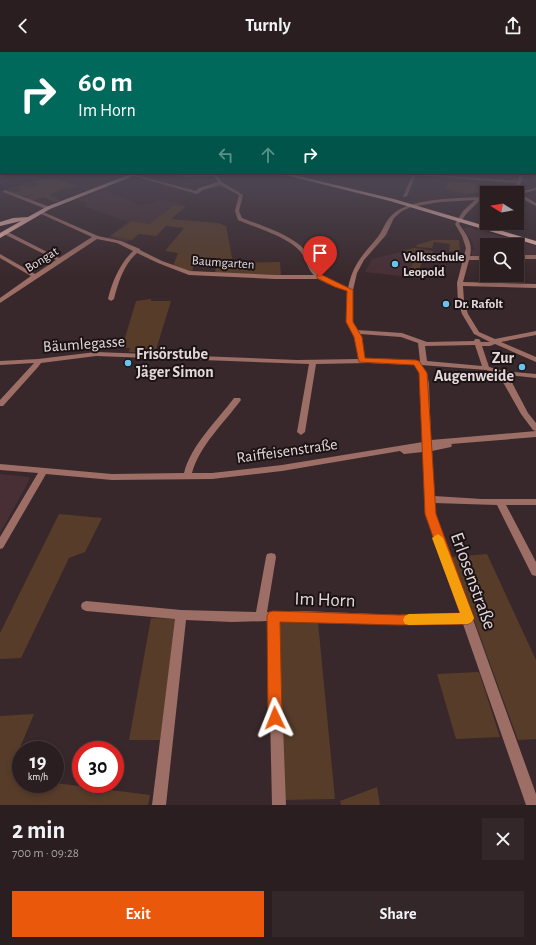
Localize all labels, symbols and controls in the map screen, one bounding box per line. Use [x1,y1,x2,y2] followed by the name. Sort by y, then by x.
[12,15,34,37] icon: back
[502,15,524,37] icon: share
[245,17,291,35] text: Turnly
[12,68,64,120] icon: right
[78,69,133,97] text: 60 m
[78,102,136,120] text: Im Horn
[215,144,237,166] icon: left
[257,144,279,166] icon: ahead
[299,144,321,166] icon: right
[480,186,524,230] north arrow
[480,186,524,282] map controls
[303,236,337,277] pin
[480,238,524,282] button: search
[309,242,331,264] icon: arrive
[23,245,61,275] street label: Bongat
[403,251,465,279] place label: Volksschule Leopold
[191,254,255,272] street label: Baumgarten
[390,259,400,269] marker: Volksschule Leopold
[454,298,504,311] place label: Dr. Rafolt
[441,299,451,309] marker: Dr. Rafolt
[42,333,126,355] street label: Bäumlegasse
[136,346,214,380] place label: Frisörstube Jäger Simon
[434,350,514,384] place label: Zur Augenweide
[123,358,133,368] marker: Frisörstube Jäger Simon
[517,362,527,372] marker: Zur Augenweide
[236,436,338,466] street label: Raiffeisenstraße
[447,530,499,632] street label: Erlosenstraße
[294,589,356,611] street label: Im Horn
[254,697,296,739] position arrow
[72,741,124,793] speed limit sign: 30
[30,752,46,772] text: 19
[28,772,48,782] text: km/h
[482,818,524,860] button: close
[12,819,65,843] text: 2 min
[12,847,79,860] text: 700 m · 09:28
[12,891,264,937] button: Exit
[272,891,524,937] button: Share

